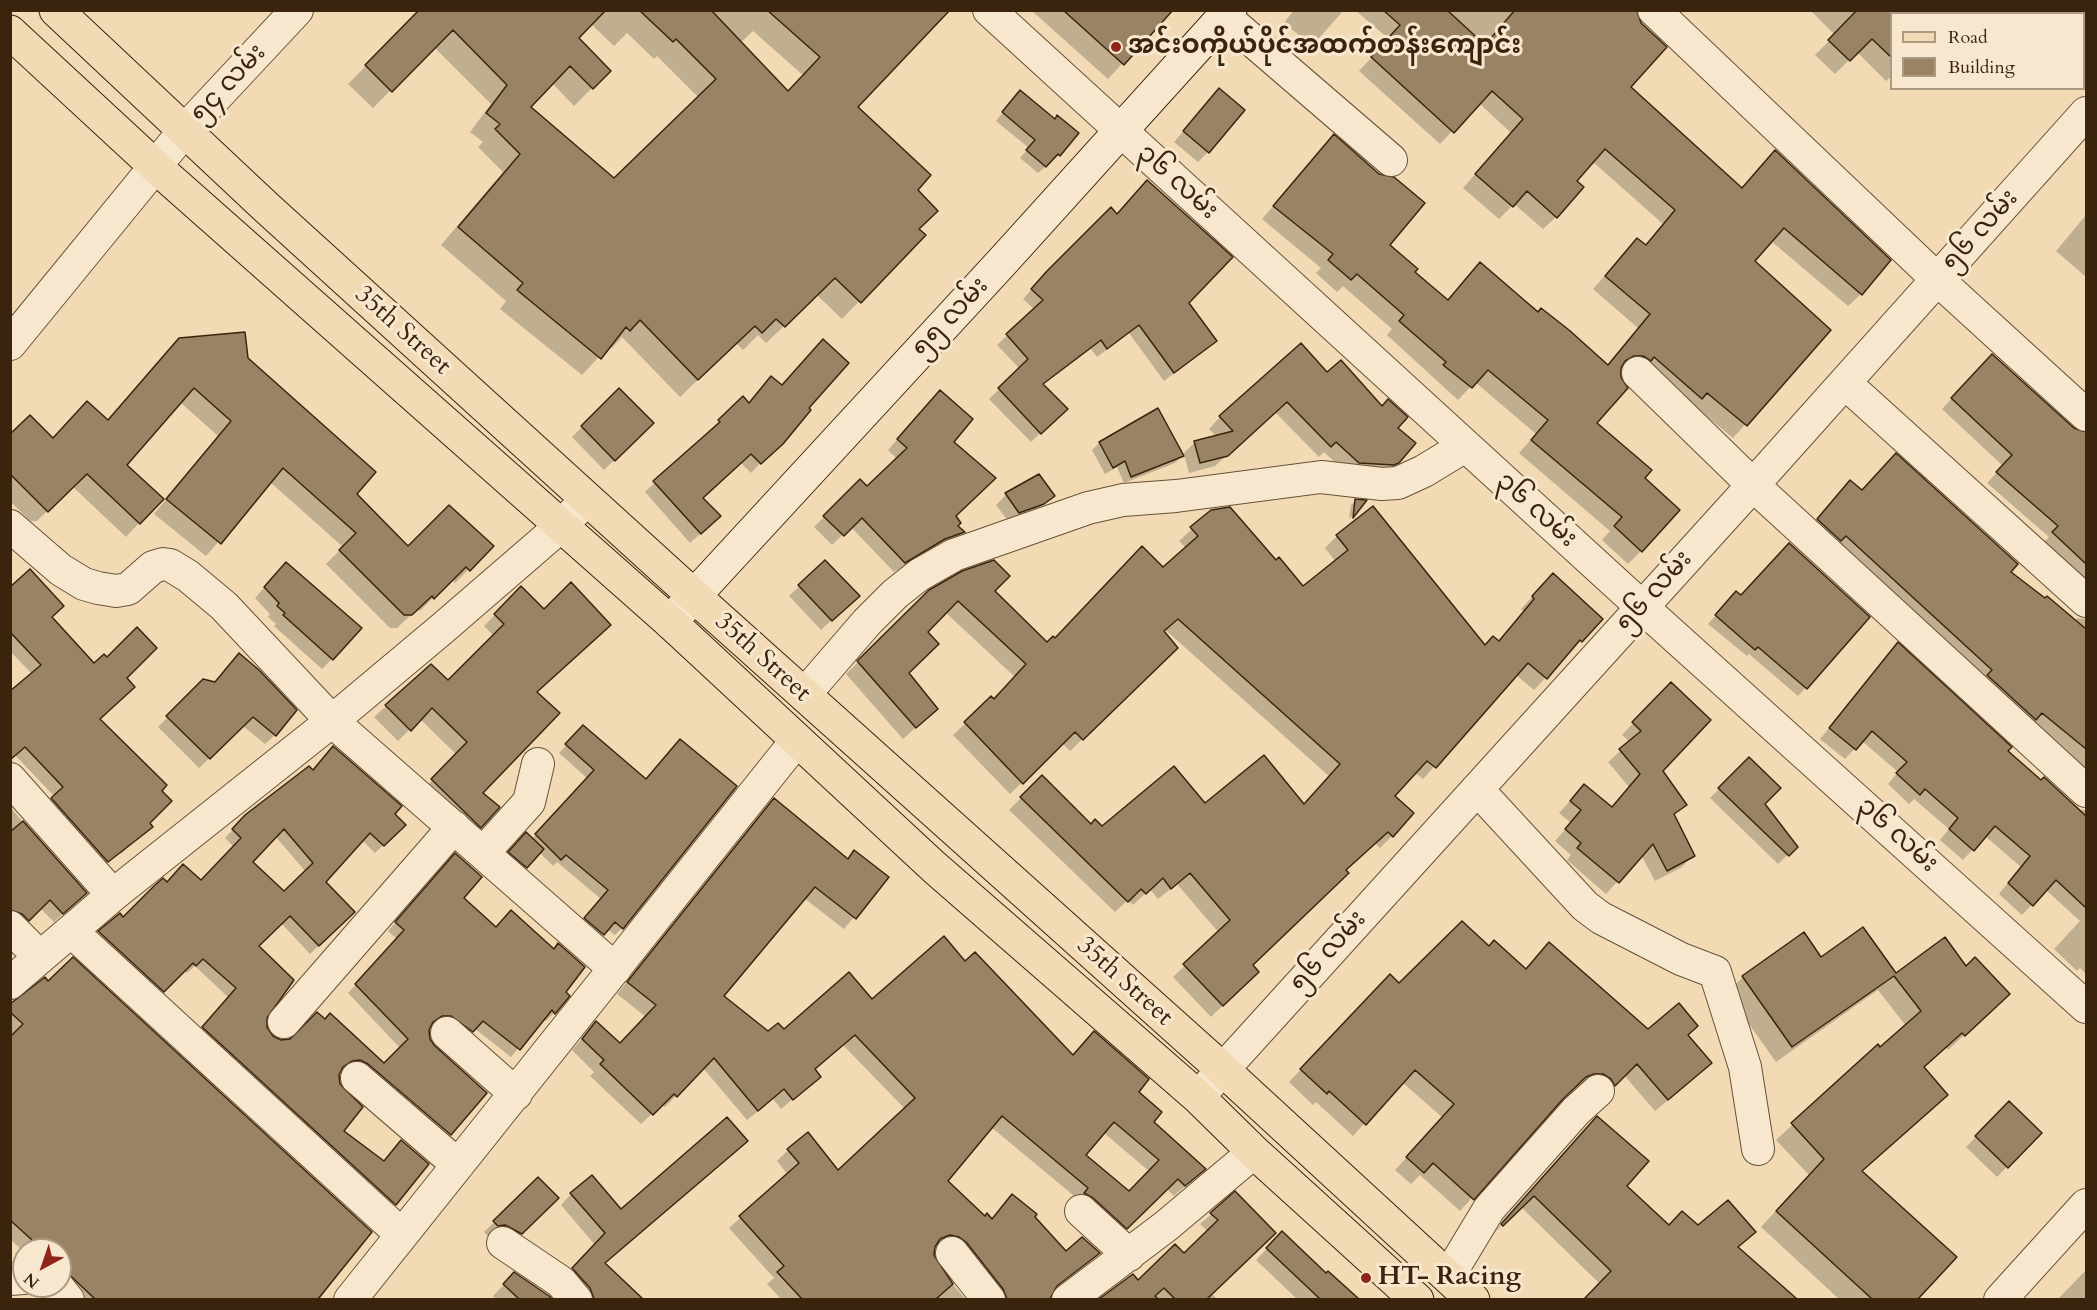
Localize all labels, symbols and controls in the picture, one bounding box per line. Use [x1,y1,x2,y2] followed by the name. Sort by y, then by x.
[1890,12,2085,90] legend
[1948,25,1988,50] text: Road
[1128,31,1521,63] place label: အင်းဝကိုယ်ပိုင်အထက်တန်းကျောင်း
[185,38,273,130] street label: ၅၄ လမ်း
[1109,40,1123,54] marker: အင်းဝကိုယ်ပိုင်အထက်တန်းကျောင်း
[1948,55,2015,80] text: Building
[1130,139,1224,227] street label: ၃၆ လမ်း
[1936,184,2026,278] street label: ၅၆ လမ်း
[906,272,996,364] street label: ၅၅ လမ်း
[347,280,457,382] street label: 35th Street
[1489,467,1583,555] street label: ၃၆ လမ်း
[1610,545,1700,639] street label: ၅၆ လမ်း
[707,607,817,709] street label: 35th Street
[1850,792,1944,880] street label: ၃၆ လမ်း
[1284,905,1374,999] street label: ၅၆ လမ်း
[1069,931,1179,1033] street label: 35th Street
[12,1238,72,1298] north arrow
[1378,1262,1521,1294] place label: HT- Racing
[19,1267,44,1293] text: N
[1359,1271,1373,1285] marker: HT- Racing

